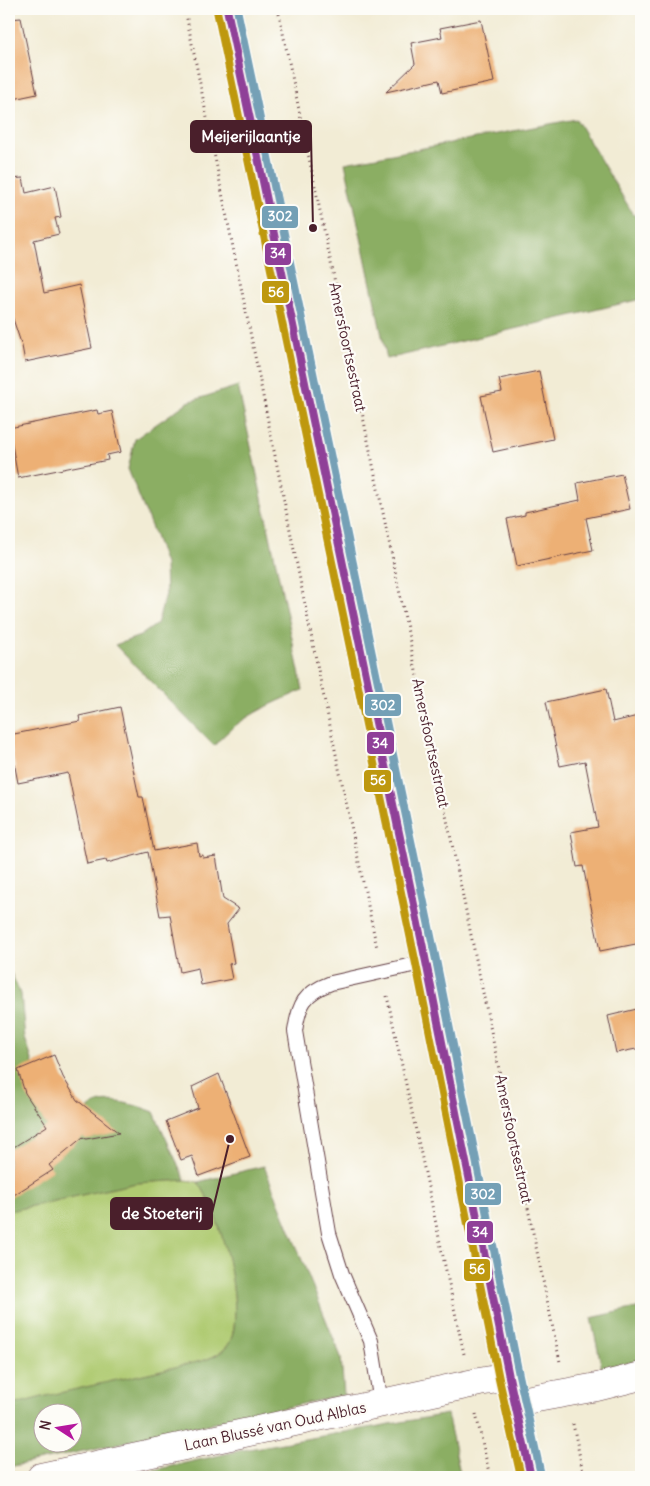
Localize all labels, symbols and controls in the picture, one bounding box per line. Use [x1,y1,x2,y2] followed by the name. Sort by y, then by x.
[191,121,311,152] callout: Meijerijlaantje
[201,126,301,146] text: Meijerijlaantje
[261,205,299,229] line badge: 302
[268,207,293,225] text: 302
[264,242,292,266] line badge: 34
[270,244,286,262] text: 34
[261,280,290,304] line badge: 56
[325,281,371,413] street label: Amersfoortsestraat
[268,283,284,301] text: 56
[408,677,454,809] street label: Amersfoortsestraat
[364,693,402,717] line badge: 302
[371,696,396,714] text: 302
[366,731,395,755] line badge: 34
[372,734,388,752] text: 34
[363,769,392,793] line badge: 56
[370,771,386,789] text: 56
[491,1073,537,1205] street label: Amersfoortsestraat
[464,1182,502,1206] line badge: 302
[471,1185,496,1203] text: 302
[111,1198,212,1229] callout: de Stoeterij
[122,1203,202,1223] text: de Stoeterij
[466,1220,494,1244] line badge: 34
[472,1223,488,1241] text: 34
[463,1258,491,1282] line badge: 56
[469,1260,485,1278] text: 56
[182,1397,368,1455] street label: Laan Blussé van Oud Alblas
[32,1404,82,1454] north arrow
[35,1419,55,1432] text: N

